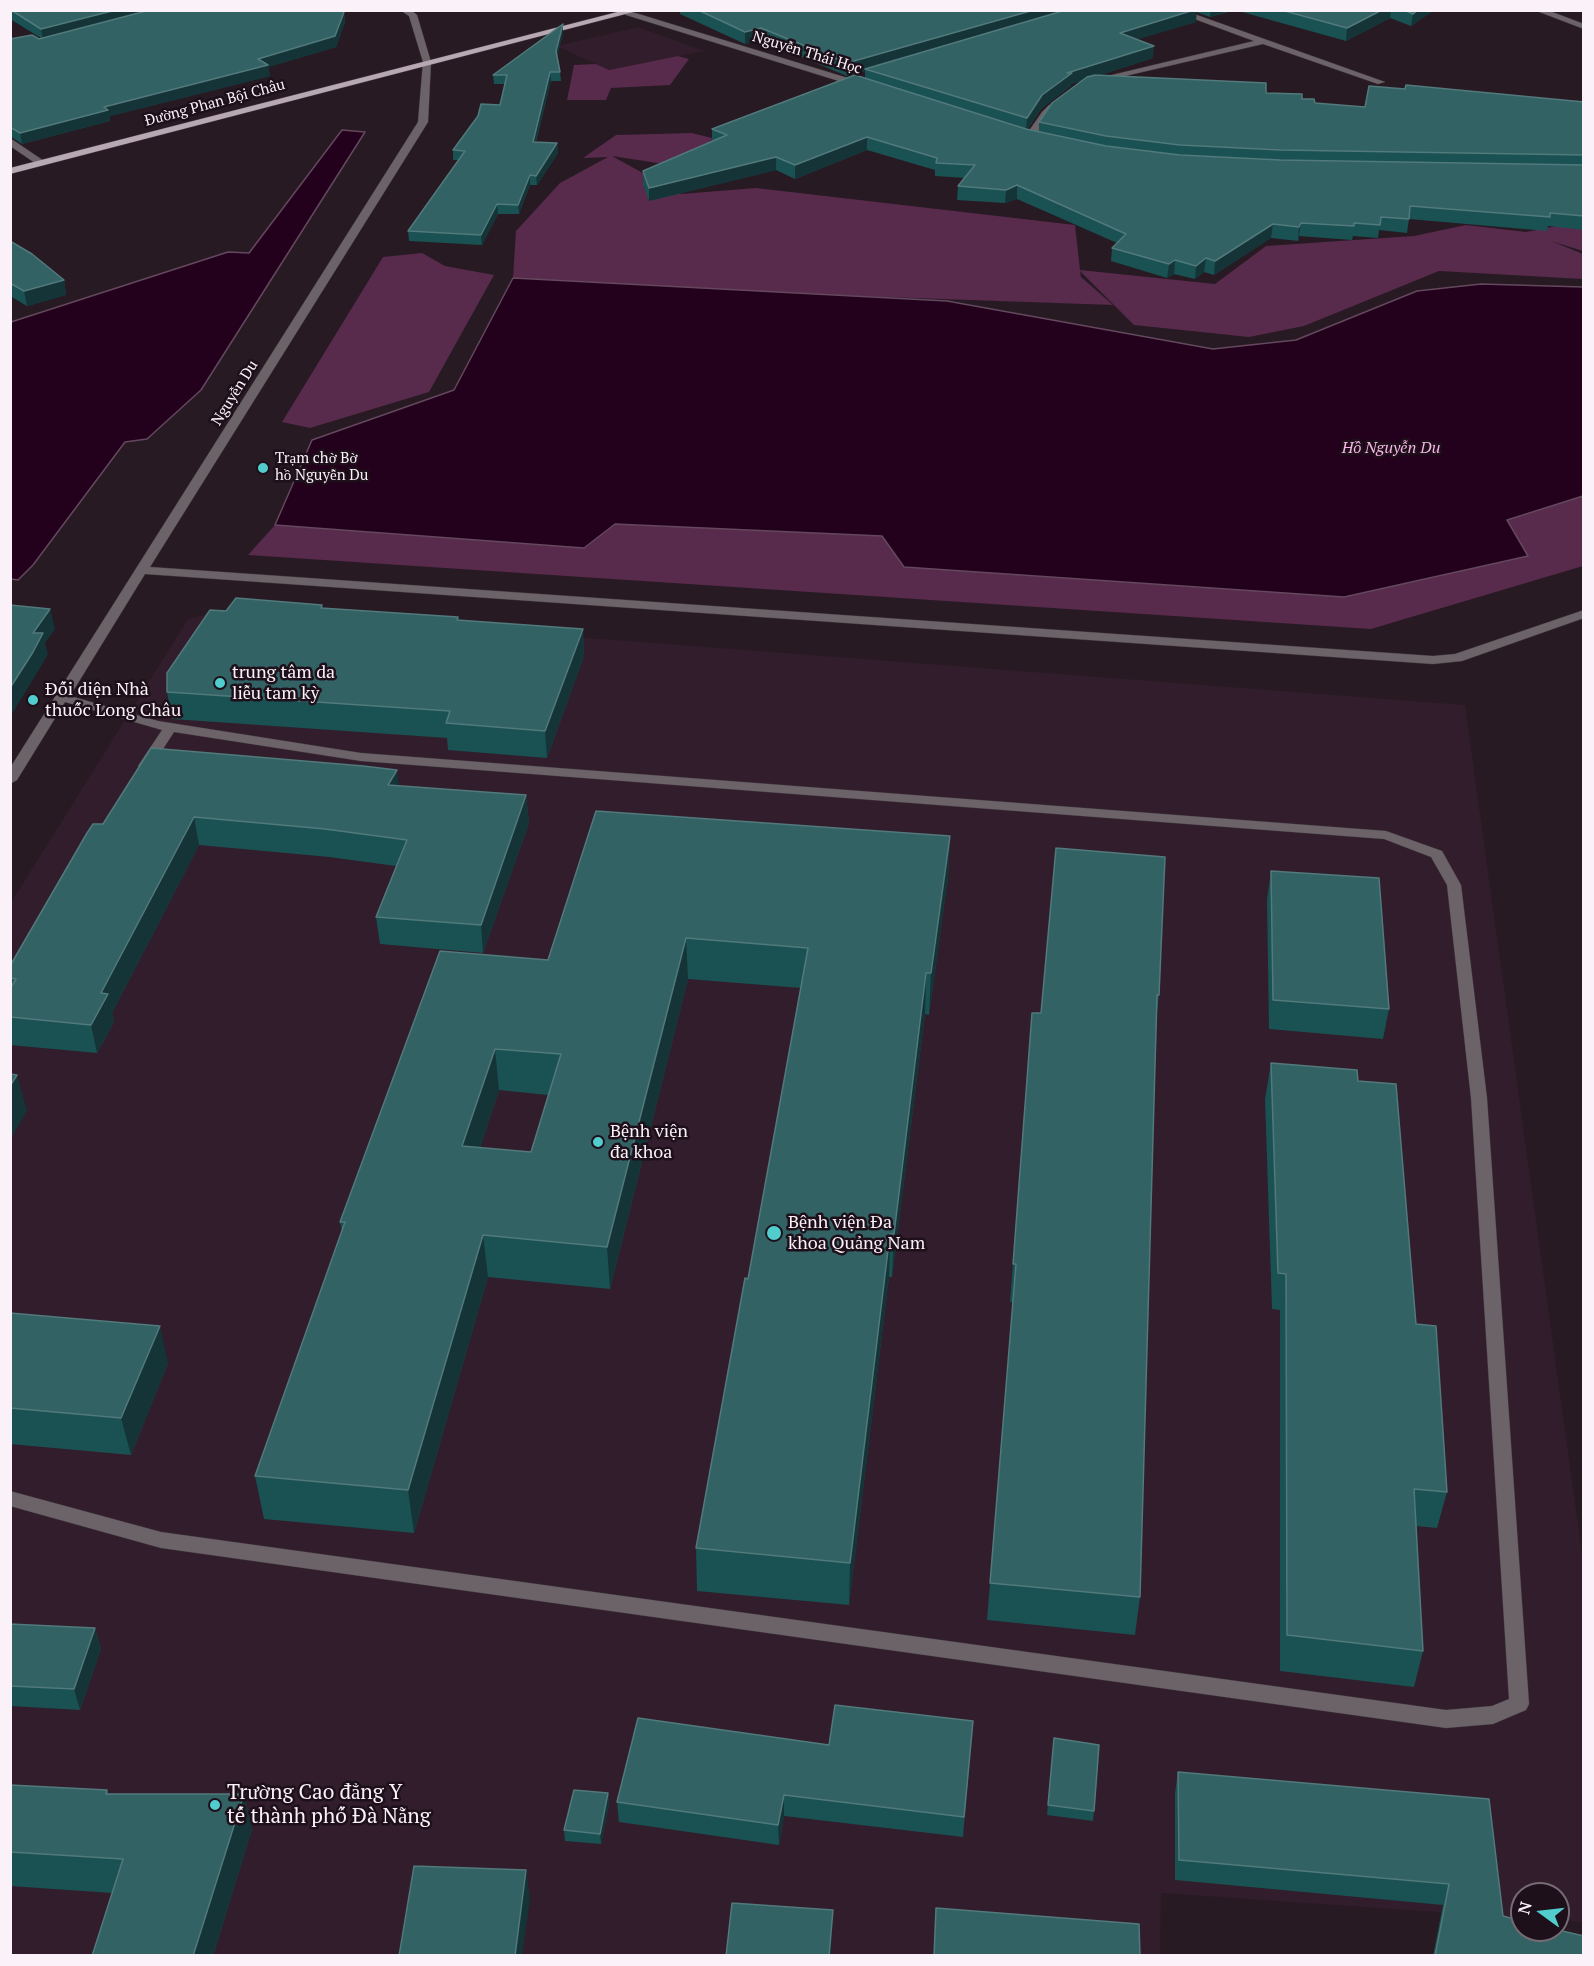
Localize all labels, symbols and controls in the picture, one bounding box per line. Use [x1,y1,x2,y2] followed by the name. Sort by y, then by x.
[750,28,864,78] street label: Nguyễn Thái Học
[143,76,287,130] street label: Đường Phan Bội Châu
[208,357,262,429] street label: Nguyễn Du
[1342,438,1440,458] water label: Hồ Nguyễn Du
[275,450,368,485] place label: Trạm chờ Bờ hồ Nguyễn Du
[256,461,270,475] marker: Trạm chờ Bờ hồ Nguyễn Du
[232,662,335,704] place label: trung tâm da liễu tam kỳ
[213,676,227,690] marker: trung tâm da liễu tam kỳ
[45,679,181,722] place label: Đối diện Nhà thuốc Long Châu
[26,693,40,707] marker: Đối diện Nhà thuốc Long Châu
[610,1121,688,1164] place label: Bệnh viện đa khoa
[591,1135,605,1149] marker: Bệnh viện đa khoa
[788,1212,925,1254] place label: Bệnh viện Đa khoa Quảng Nam
[765,1224,783,1242] marker: Bệnh viện Đa khoa Quảng Nam
[227,1780,431,1830] place label: Trường Cao đẳng Y tế thành phố Đà Nẵng
[208,1798,222,1812] marker: Trường Cao đẳng Y tế thành phố Đà Nẵng
[1510,1882,1570,1942] north arrow
[1512,1899,1537,1917] text: N

